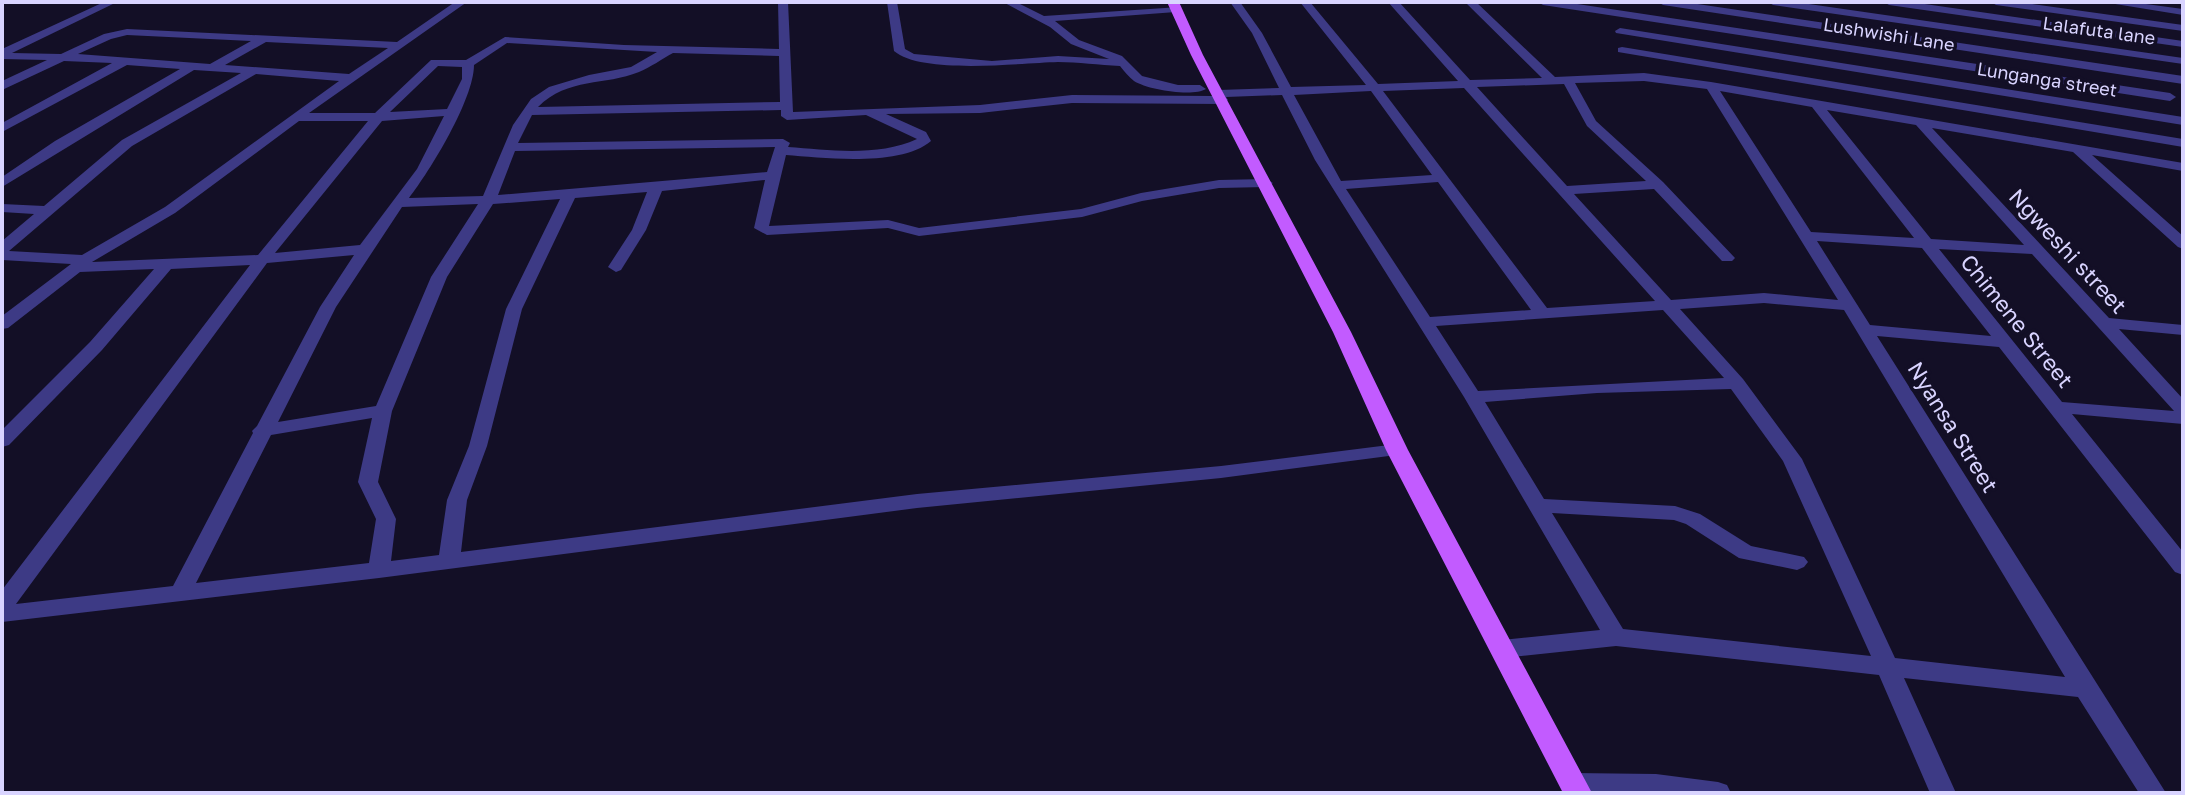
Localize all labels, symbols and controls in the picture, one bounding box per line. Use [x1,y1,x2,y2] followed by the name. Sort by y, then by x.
[2042,11,2157,49] street label: Lalafuta lane
[1822,13,1956,55] street label: Lushwishi Lane
[1976,57,2119,101] street label: Lunganga street
[2004,183,2133,318] street label: Ngweshi street
[1955,249,2079,393] street label: Chimene Street
[1902,356,2004,497] street label: Nyansa Street

